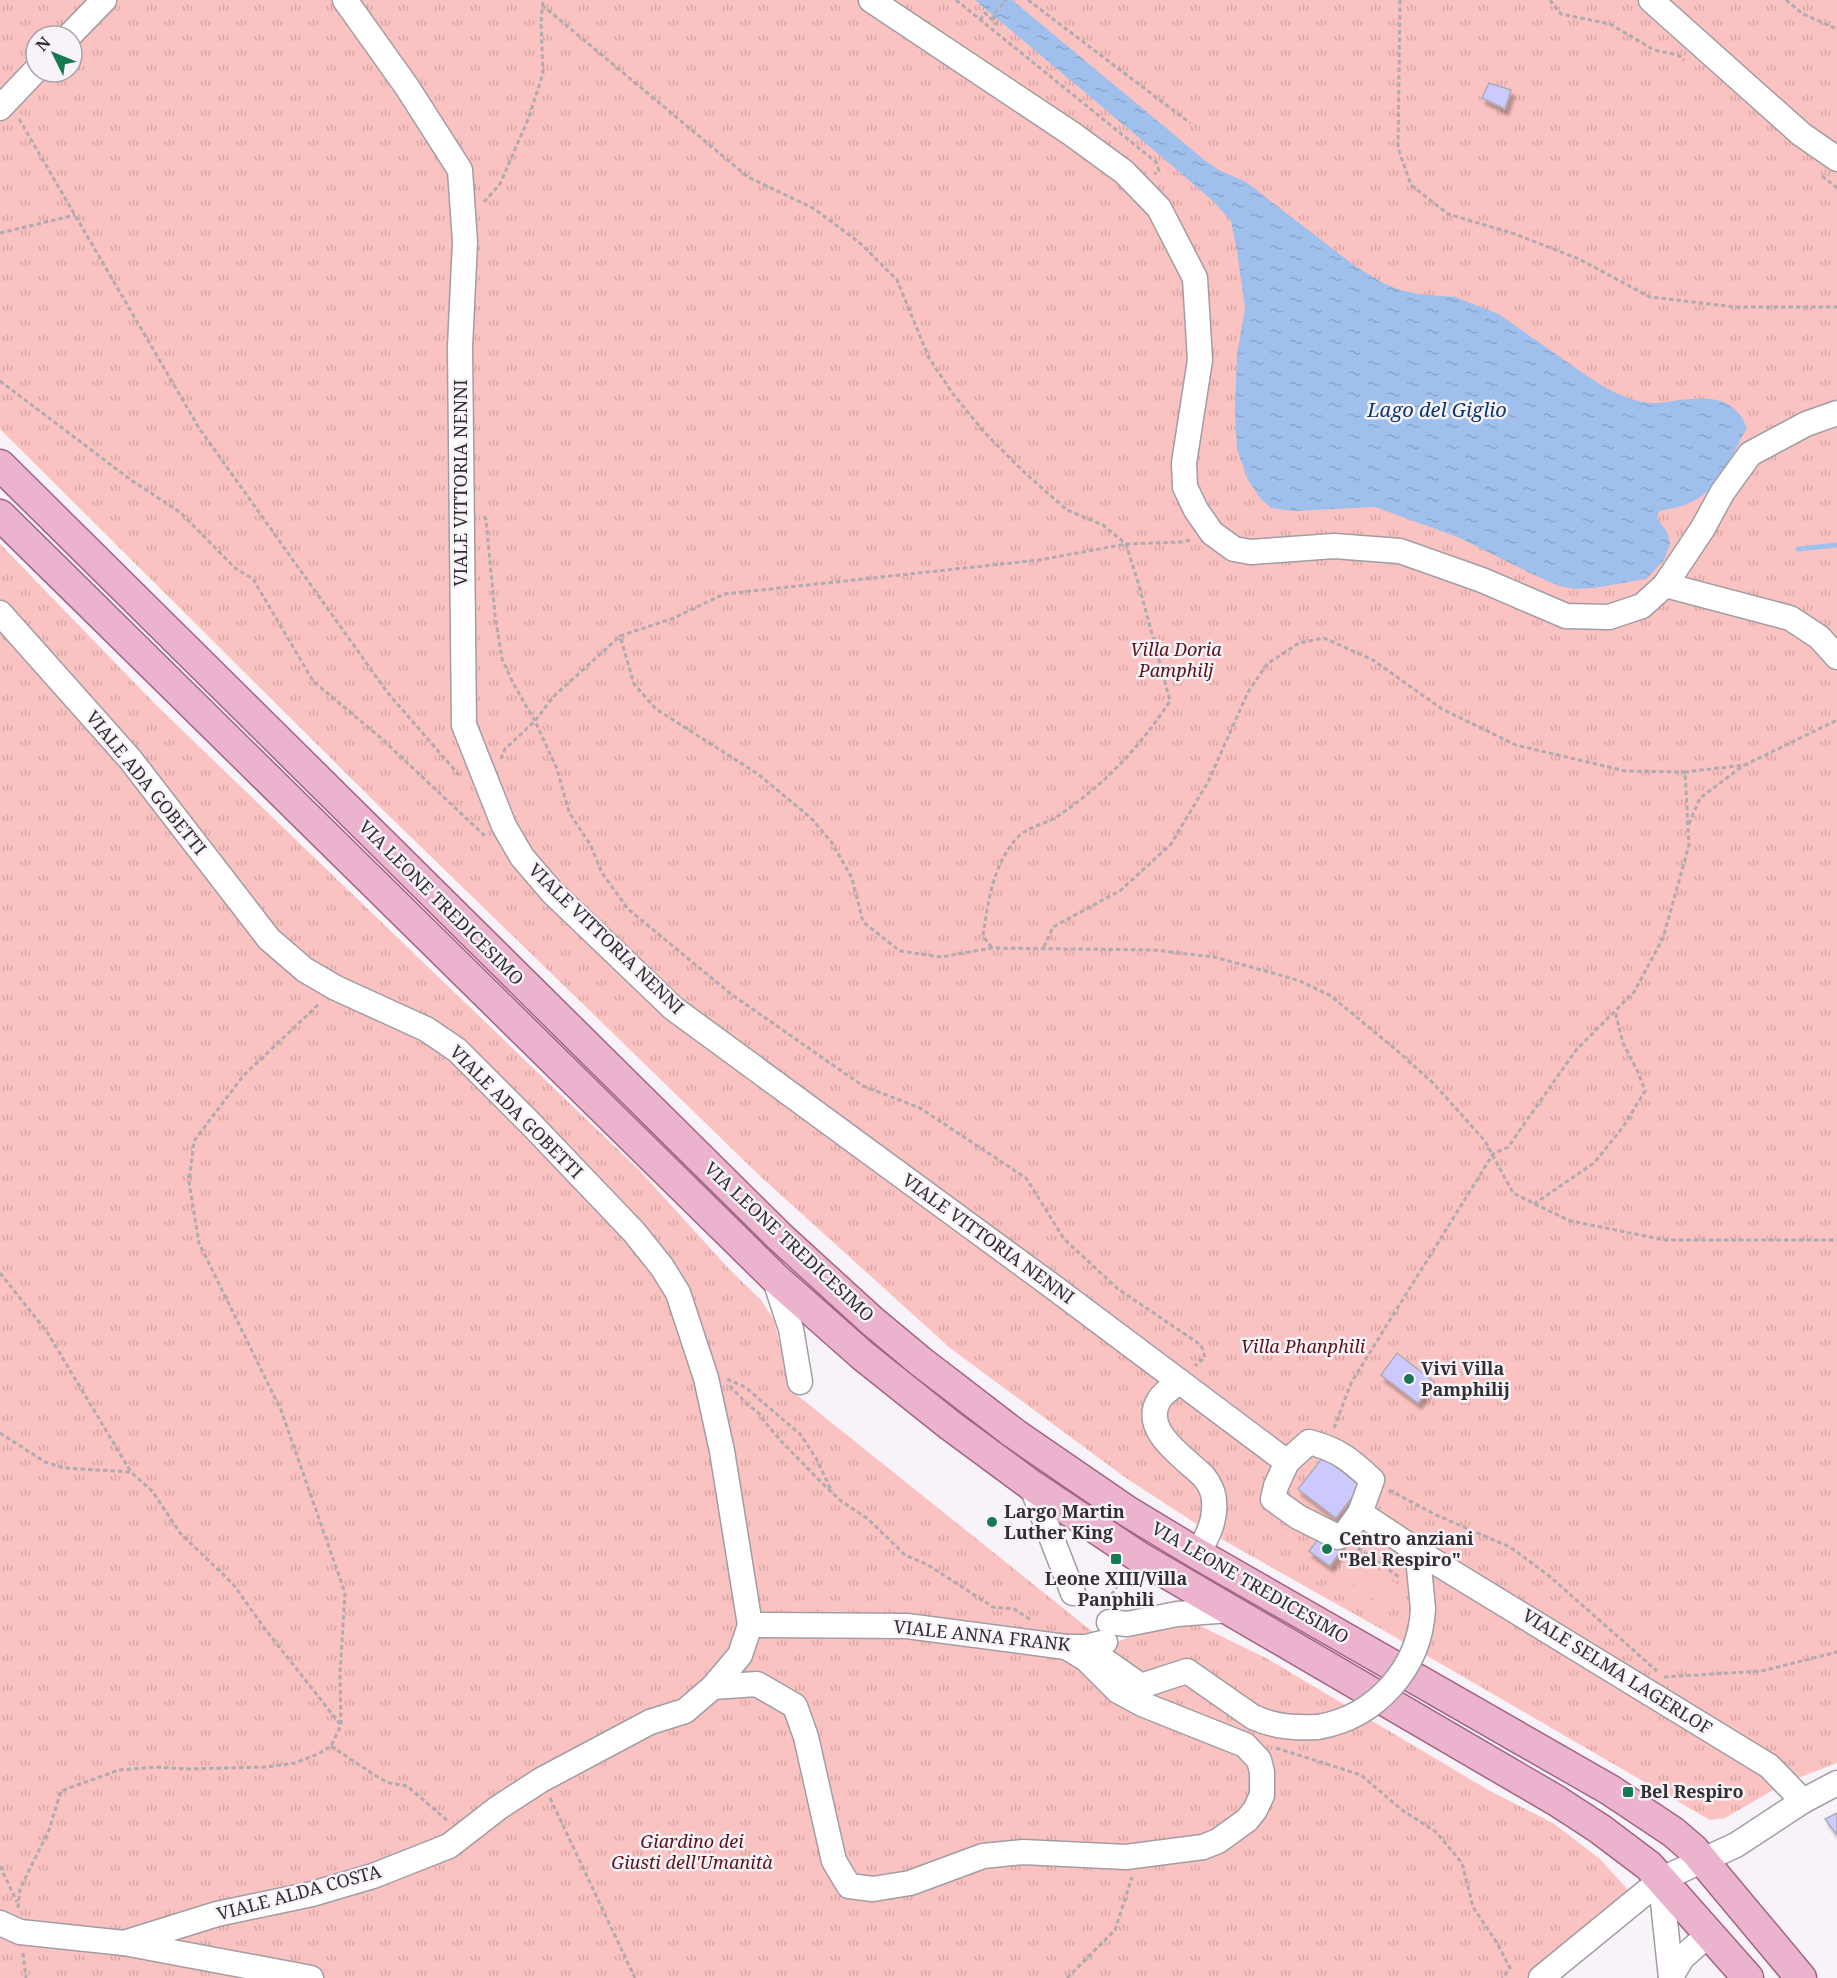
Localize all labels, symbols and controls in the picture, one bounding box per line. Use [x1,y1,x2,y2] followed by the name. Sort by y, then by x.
[24,24,84,84] north arrow
[31,31,56,56] text: N
[448,379,472,587] street label: VIALE VITTORIA NENNI
[1366,396,1507,423] water label: Lago del Giglio
[1130,637,1222,682] park label: Villa Doria Pamphilj
[81,705,212,860] street label: VIALE ADA GOBETTI
[354,815,529,990] street label: VIA LEONE TREDICESIMO
[524,858,690,1019] street label: VIALE VITTORIA NENNI
[445,1039,589,1183] street label: VIALE ADA GOBETTI
[700,1156,880,1326] street label: VIA LEONE TREDICESIMO
[898,1168,1079,1309] street label: VIALE VITTORIA NENNI
[1241,1334,1366,1358] park label: Villa Phanphili
[1421,1356,1510,1401] place label: Vivi Villa Pamphilij
[1402,1372,1416,1386] marker: Vivi Villa Pamphilij
[1004,1499,1125,1544] place label: Largo Martin Luther King
[985,1515,999,1529] marker: Largo Martin Luther King
[1147,1516,1354,1649] street label: VIA LEONE TREDICESIMO
[1339,1526,1474,1571] place label: Centro anziani "Bel Respiro"
[1320,1542,1334,1556] marker: Centro anziani "Bel Respiro"
[1109,1552,1123,1566] marker: Leone XIII/Villa Panphili
[1045,1566,1187,1611] place label: Leone XIII/Villa Panphili
[1518,1603,1717,1740] street label: VIALE SELMA LAGERLOF
[893,1614,1072,1656] street label: VIALE ANNA FRANK
[1640,1779,1744,1803] place label: Bel Respiro
[1621,1785,1635,1799] marker: Bel Respiro
[611,1829,773,1874] park label: Giardino dei Giusti dell'Umanità
[214,1858,384,1926] street label: VIALE ALDA COSTA

